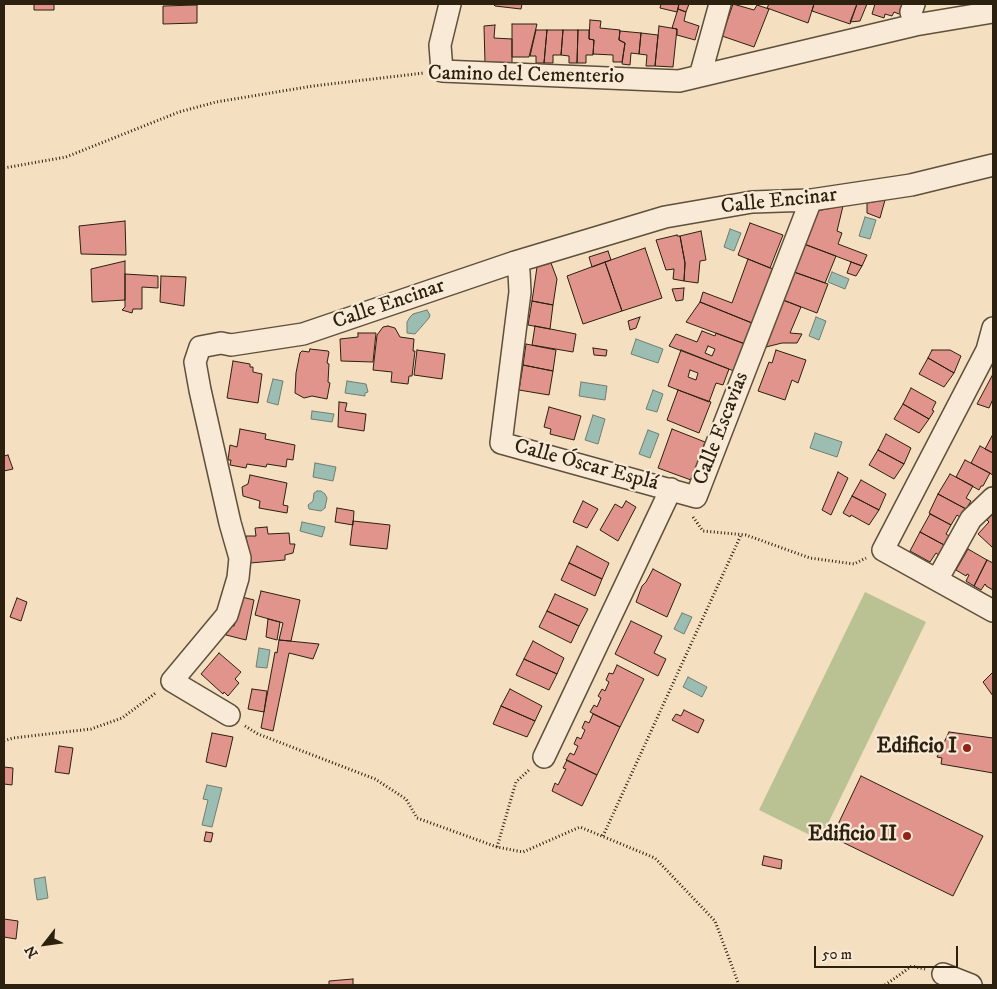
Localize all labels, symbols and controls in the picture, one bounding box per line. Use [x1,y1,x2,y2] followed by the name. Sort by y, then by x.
[428,62,624,90] street label: Camino del Cementerio
[720,183,838,221] street label: Calle Encinar
[330,274,448,336] street label: Calle Encinar
[689,369,755,489] street label: Calle Escavias
[511,435,661,497] street label: Calle Óscar Esplá
[877,735,957,761] place label: Edificio I
[961,742,973,754] marker: Edificio I
[808,823,897,849] place label: Edificio II
[901,830,913,842] marker: Edificio II
[20,919,70,969] north arrow
[817,936,961,968] scale bar
[21,942,43,961] text: N
[822,945,852,964] text: 50 m

